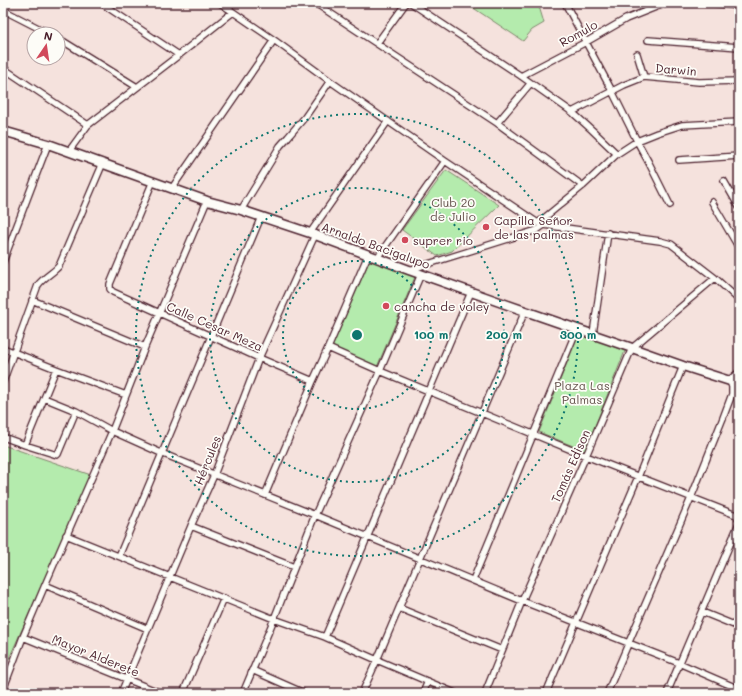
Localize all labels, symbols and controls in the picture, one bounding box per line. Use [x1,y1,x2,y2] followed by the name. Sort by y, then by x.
[556,16,600,50] street label: Romulo
[26,26,66,66] north arrow
[43,28,54,44] text: N
[655,59,697,79] street label: Darwin
[430,194,476,224] park label: Club 20 de Julio
[494,212,574,242] place label: Capilla Señor de las palmas
[320,218,432,272] street label: Arnaldo Bacigalupo
[481,222,491,232] marker: Capilla Señor de las palmas
[413,232,473,248] place label: suprer rio
[400,235,410,245] marker: suprer rio
[164,298,266,354] street label: Calle Cesar Meza
[394,298,489,314] place label: cancha de voley
[381,301,391,311] marker: cancha de voley
[414,326,448,342] text: 100 m
[486,326,522,342] text: 200 m
[560,326,596,342] text: 300 m
[350,328,364,342] centre of rings
[554,377,610,407] park label: Plaza Las Palmas
[547,427,593,505] street label: Tomás Edison
[190,433,224,487] street label: Hércules
[50,630,142,680] street label: Mayor Alderete

